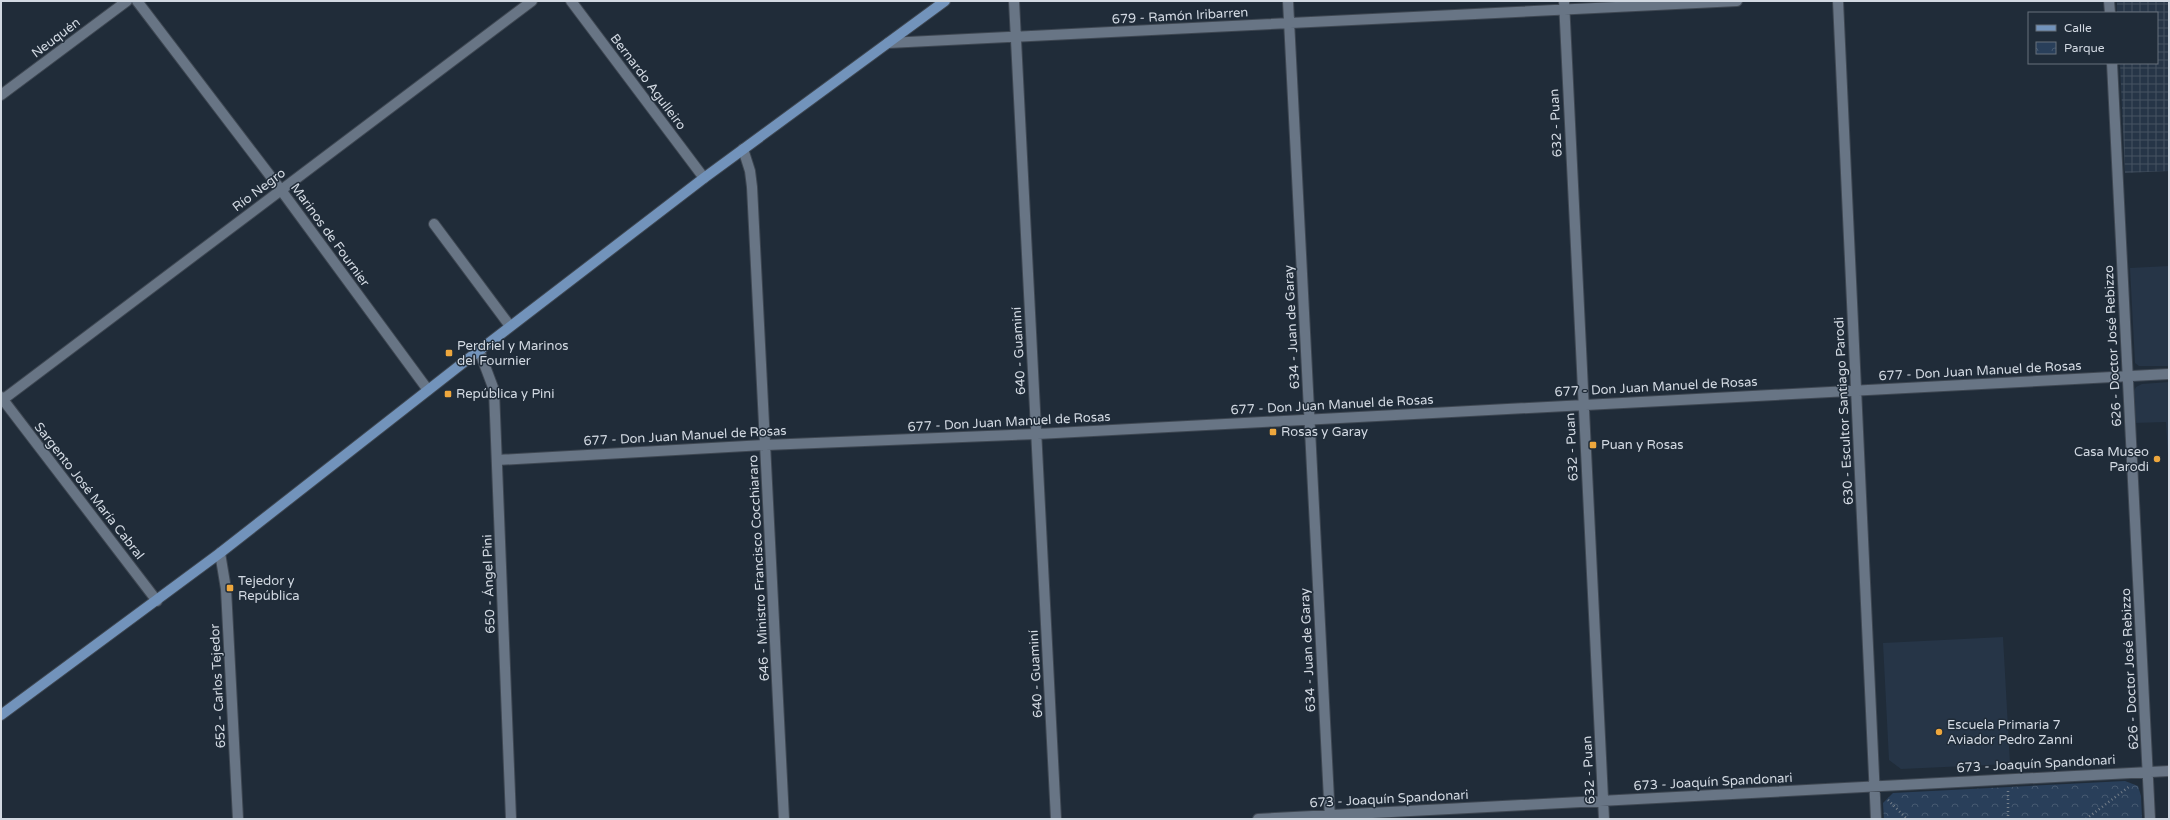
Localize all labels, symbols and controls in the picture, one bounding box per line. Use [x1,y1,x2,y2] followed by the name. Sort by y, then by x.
[1111,4,1249,28] street label: 679 - Ramón Iribarren
[2028,12,2158,64] legend
[28,14,84,62] street label: Neuquén
[2064,21,2092,35] text: Calle
[607,31,689,133] street label: Bernardo Agulleiro
[2064,41,2105,55] text: Parque
[1546,88,1566,158] street label: 632 - Puan
[229,165,289,215] street label: Río Negro
[287,180,373,290] street label: Marinos de Fournier
[1281,264,1303,390] street label: 634 - Juan de Garay
[2101,265,2125,427] street label: 626 - Doctor José Rebizzo
[1009,307,1029,395] street label: 640 - Guaminí
[1831,317,1857,505] street label: 630 - Escultor Santiago Parodi
[457,338,569,369] place label: Perdriel y Marinos del Fournier
[444,348,454,358] marker: Perdriel y Marinos del Fournier
[1878,358,2082,384] street label: 677 - Don Juan Manuel de Rosas
[1554,374,1758,400] street label: 677 - Don Juan Manuel de Rosas
[456,386,554,402] place label: República y Pini
[443,389,453,399] marker: República y Pini
[1230,392,1434,418] street label: 677 - Don Juan Manuel de Rosas
[907,409,1111,435] street label: 677 - Don Juan Manuel de Rosas
[1562,412,1582,482] street label: 632 - Puan
[31,419,147,563] street label: Sargento José María Cabral
[583,423,787,449] street label: 677 - Don Juan Manuel de Rosas
[1281,424,1368,440] place label: Rosas y Garay
[1268,427,1278,437] marker: Rosas y Garay
[1601,437,1683,453] place label: Puan y Rosas
[1588,440,1598,450] marker: Puan y Rosas
[2074,444,2149,475] place label: Casa Museo Parodi
[745,454,773,682] street label: 646 - Ministro Francisco Cocchiararo
[2152,454,2162,464] marker: Casa Museo Parodi
[479,534,499,634] street label: 650 - Ángel Pini
[238,573,300,604] place label: Tejedor y República
[225,583,235,593] marker: Tejedor y República
[1297,587,1319,713] street label: 634 - Juan de Garay
[2118,588,2142,750] street label: 626 - Doctor José Rebizzo
[207,623,229,749] street label: 652 - Carlos Tejedor
[1026,630,1046,718] street label: 640 - Guaminí
[1947,717,2073,748] place label: Escuela Primaria 7 Aviador Pedro Zanni
[1934,727,1944,737] marker: Escuela Primaria 7 Aviador Pedro Zanni
[1579,735,1599,805] street label: 632 - Puan
[1956,752,2116,776] street label: 673 - Joaquín Spandonari
[1633,770,1793,794] street label: 673 - Joaquín Spandonari
[1309,787,1469,811] street label: 673 - Joaquín Spandonari

